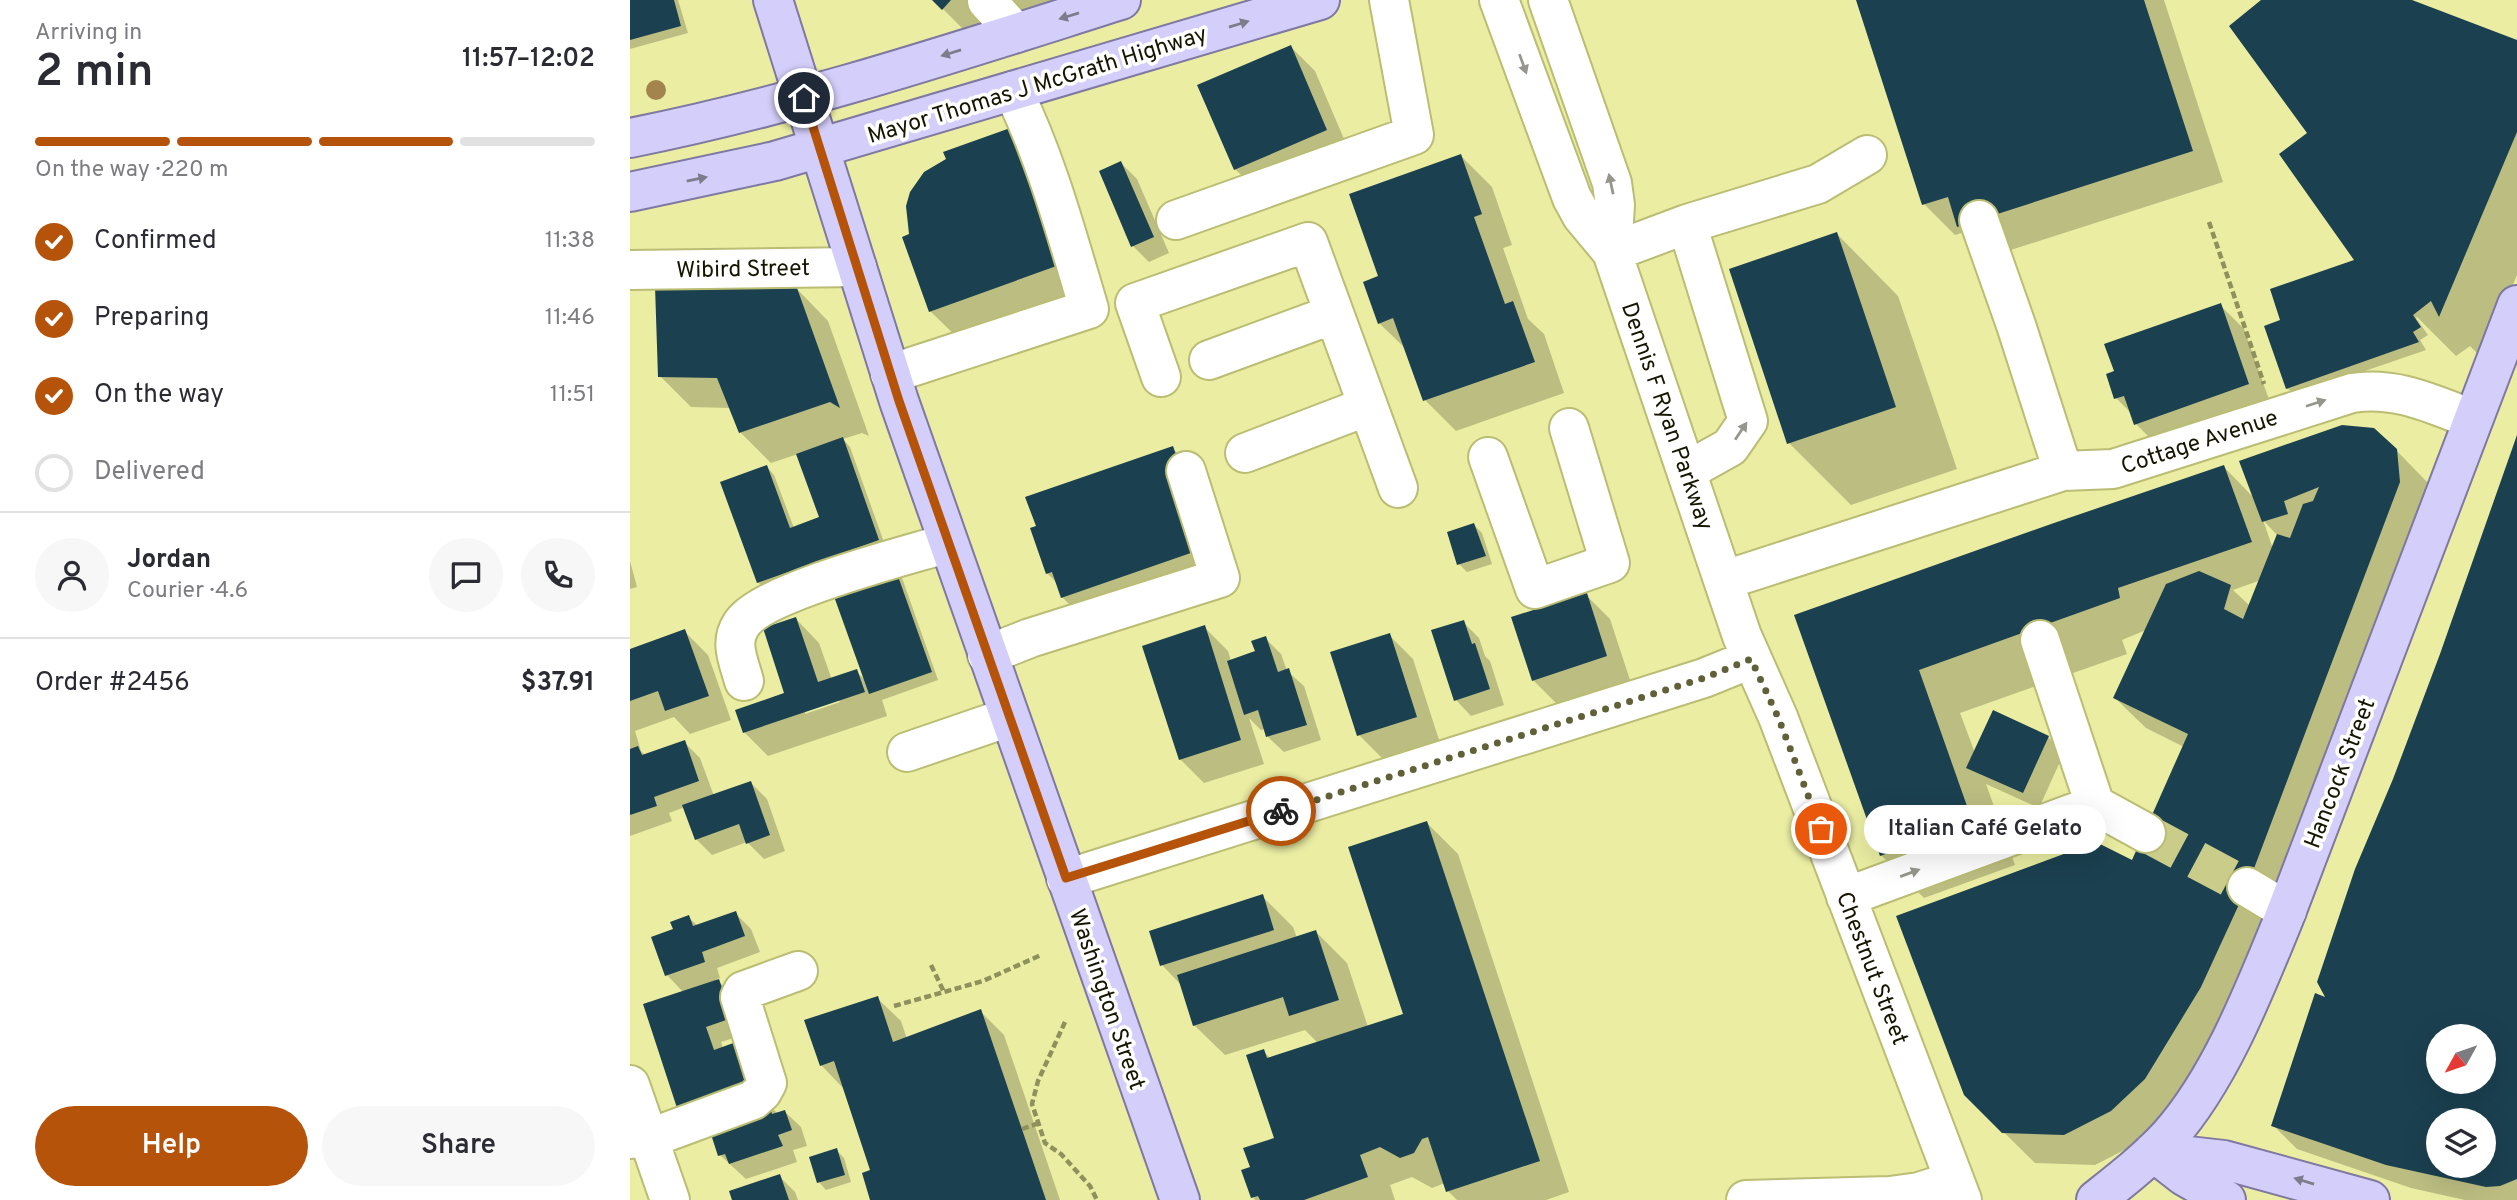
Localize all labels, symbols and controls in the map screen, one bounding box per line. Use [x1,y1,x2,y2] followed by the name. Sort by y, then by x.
[1058,12,1079,22] one-way arrow
[35,19,142,48] text: Arriving in
[1228,19,1249,29] one-way arrow
[864,21,1211,152] street label: Mayor Thomas J McGrath Highway
[462,43,595,76] text: 11:57–12:02
[35,44,154,103] text: 2 min
[940,48,961,58] one-way arrow
[1517,54,1528,75] one-way arrow
[774,68,834,128] pin
[785,79,823,117] icon: home
[35,156,229,185] text: On the way · 220 m
[686,173,708,184] one-way arrow
[1606,173,1617,195] one-way arrow
[35,223,73,261] icon: check
[94,225,217,258] text: Confirmed
[545,227,595,256] text: 11:38
[676,255,810,286] street label: Wibird Street
[1613,299,1718,535] street label: Dennis F Ryan Parkway
[35,300,73,338] icon: check
[94,302,209,335] text: Preparing
[545,304,595,333] text: 11:46
[35,377,73,415] icon: check
[94,379,224,412] text: On the way
[550,381,595,410] text: 11:51
[2306,397,2327,408] one-way arrow
[2118,404,2282,482] street label: Cottage Avenue
[1734,422,1748,440] one-way arrow
[94,456,205,489] text: Delivered
[35,538,109,612] button: person
[429,538,503,612] button: chat
[521,538,595,612] button: phone
[127,544,211,577] text: Jordan
[127,577,248,606] text: Courier · 4.6
[35,667,190,700] text: Order #2456
[521,667,595,700] text: $37.91
[2299,695,2383,853] street label: Hancock Street
[1246,776,1316,846] courier
[1262,792,1300,830] icon: bike
[1791,799,1851,859] pin
[1863,804,2104,854] callout: Italian Café Gelato
[1802,810,1840,848] icon: bag
[1888,815,2082,844] text: Italian Café Gelato
[1900,868,1921,879] one-way arrow
[1828,888,1913,1050] street label: Chestnut Street
[1061,905,1150,1094] street label: Washington Street
[2426,1024,2496,1094] north arrow
[2426,1024,2496,1178] map controls
[35,1106,308,1186] button: Help
[322,1106,595,1186] button: Share
[2426,1108,2496,1178] button: layers
[2293,1175,2315,1186] one-way arrow

